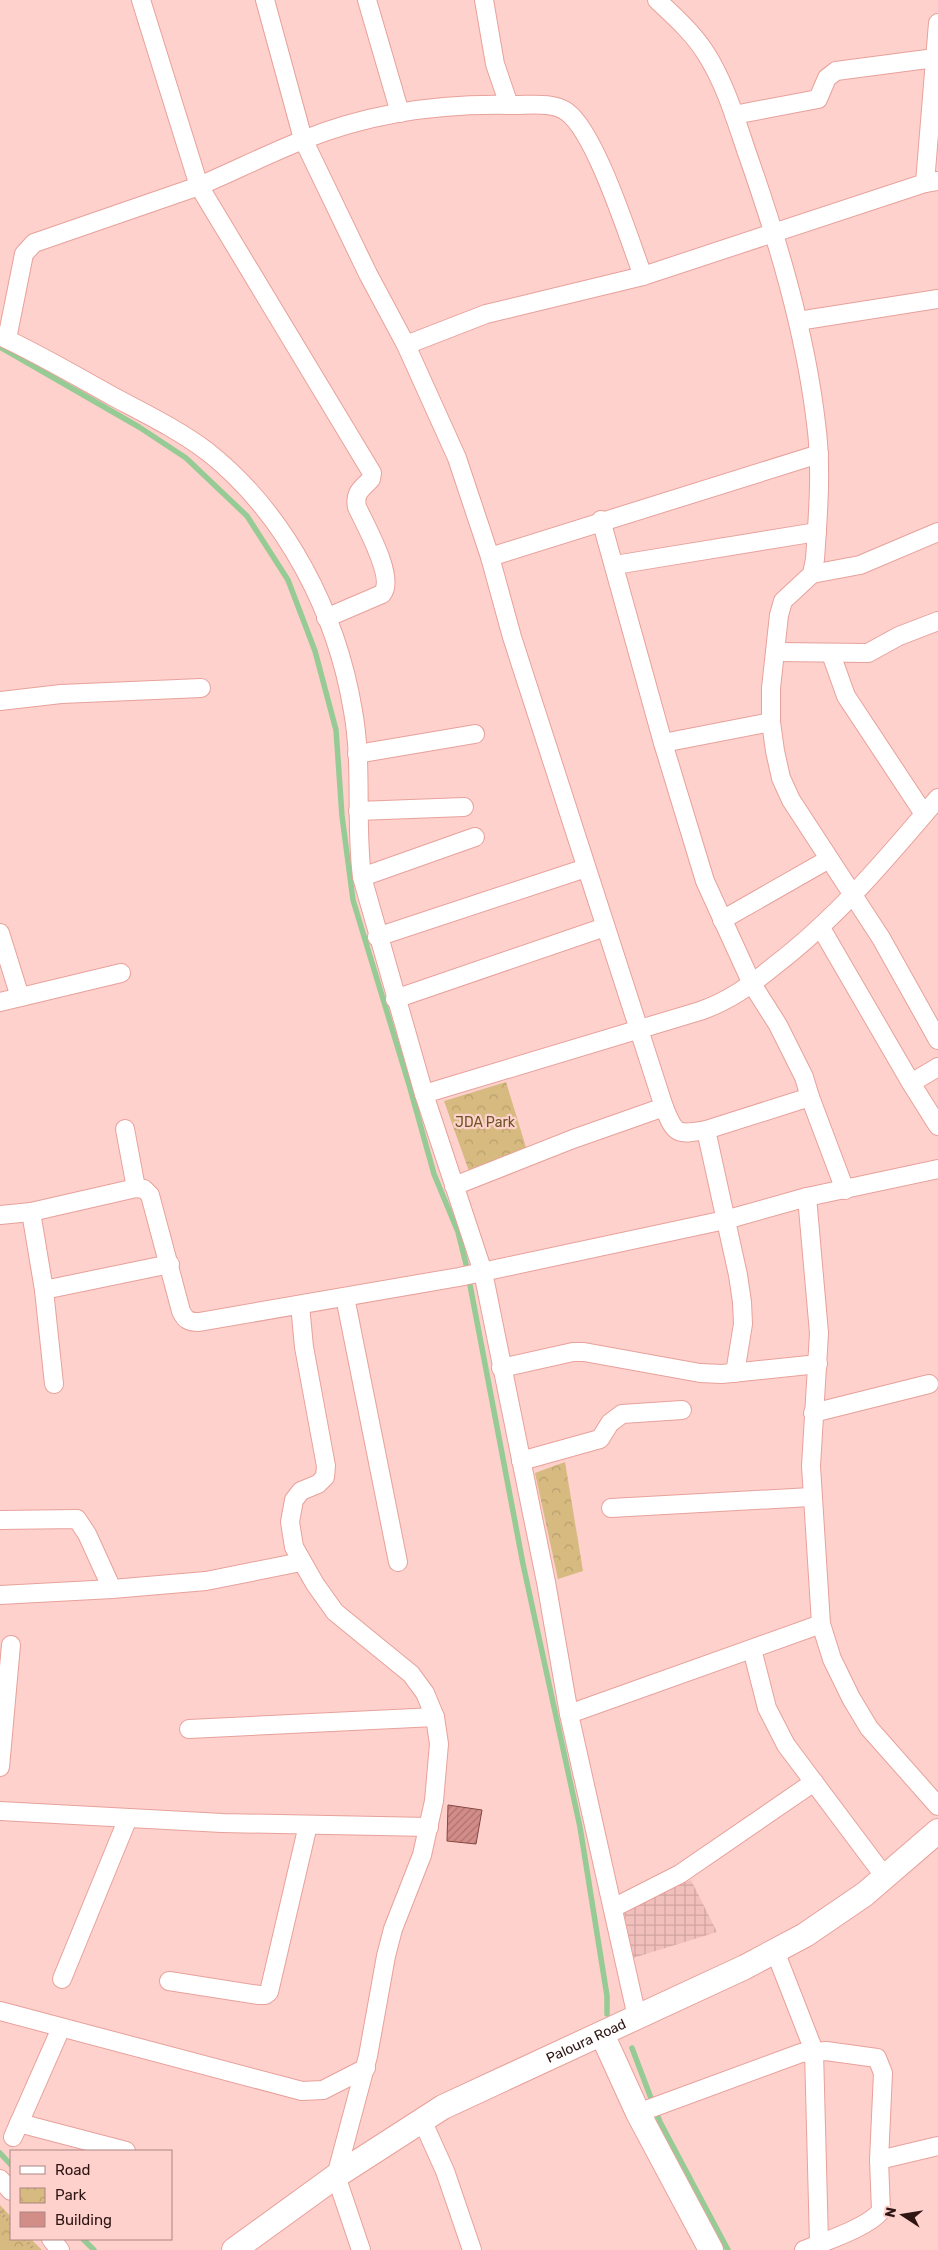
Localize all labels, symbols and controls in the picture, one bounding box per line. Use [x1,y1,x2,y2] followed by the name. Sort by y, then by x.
[455,1114,516,1131] park label: JDA Park
[543,2015,629,2067] street label: Paloura Road
[10,2150,172,2240] legend
[55,2161,91,2179] text: Road
[55,2186,86,2204] text: Park
[878,2190,928,2240] north arrow
[881,2206,900,2219] text: N
[55,2211,112,2229] text: Building

